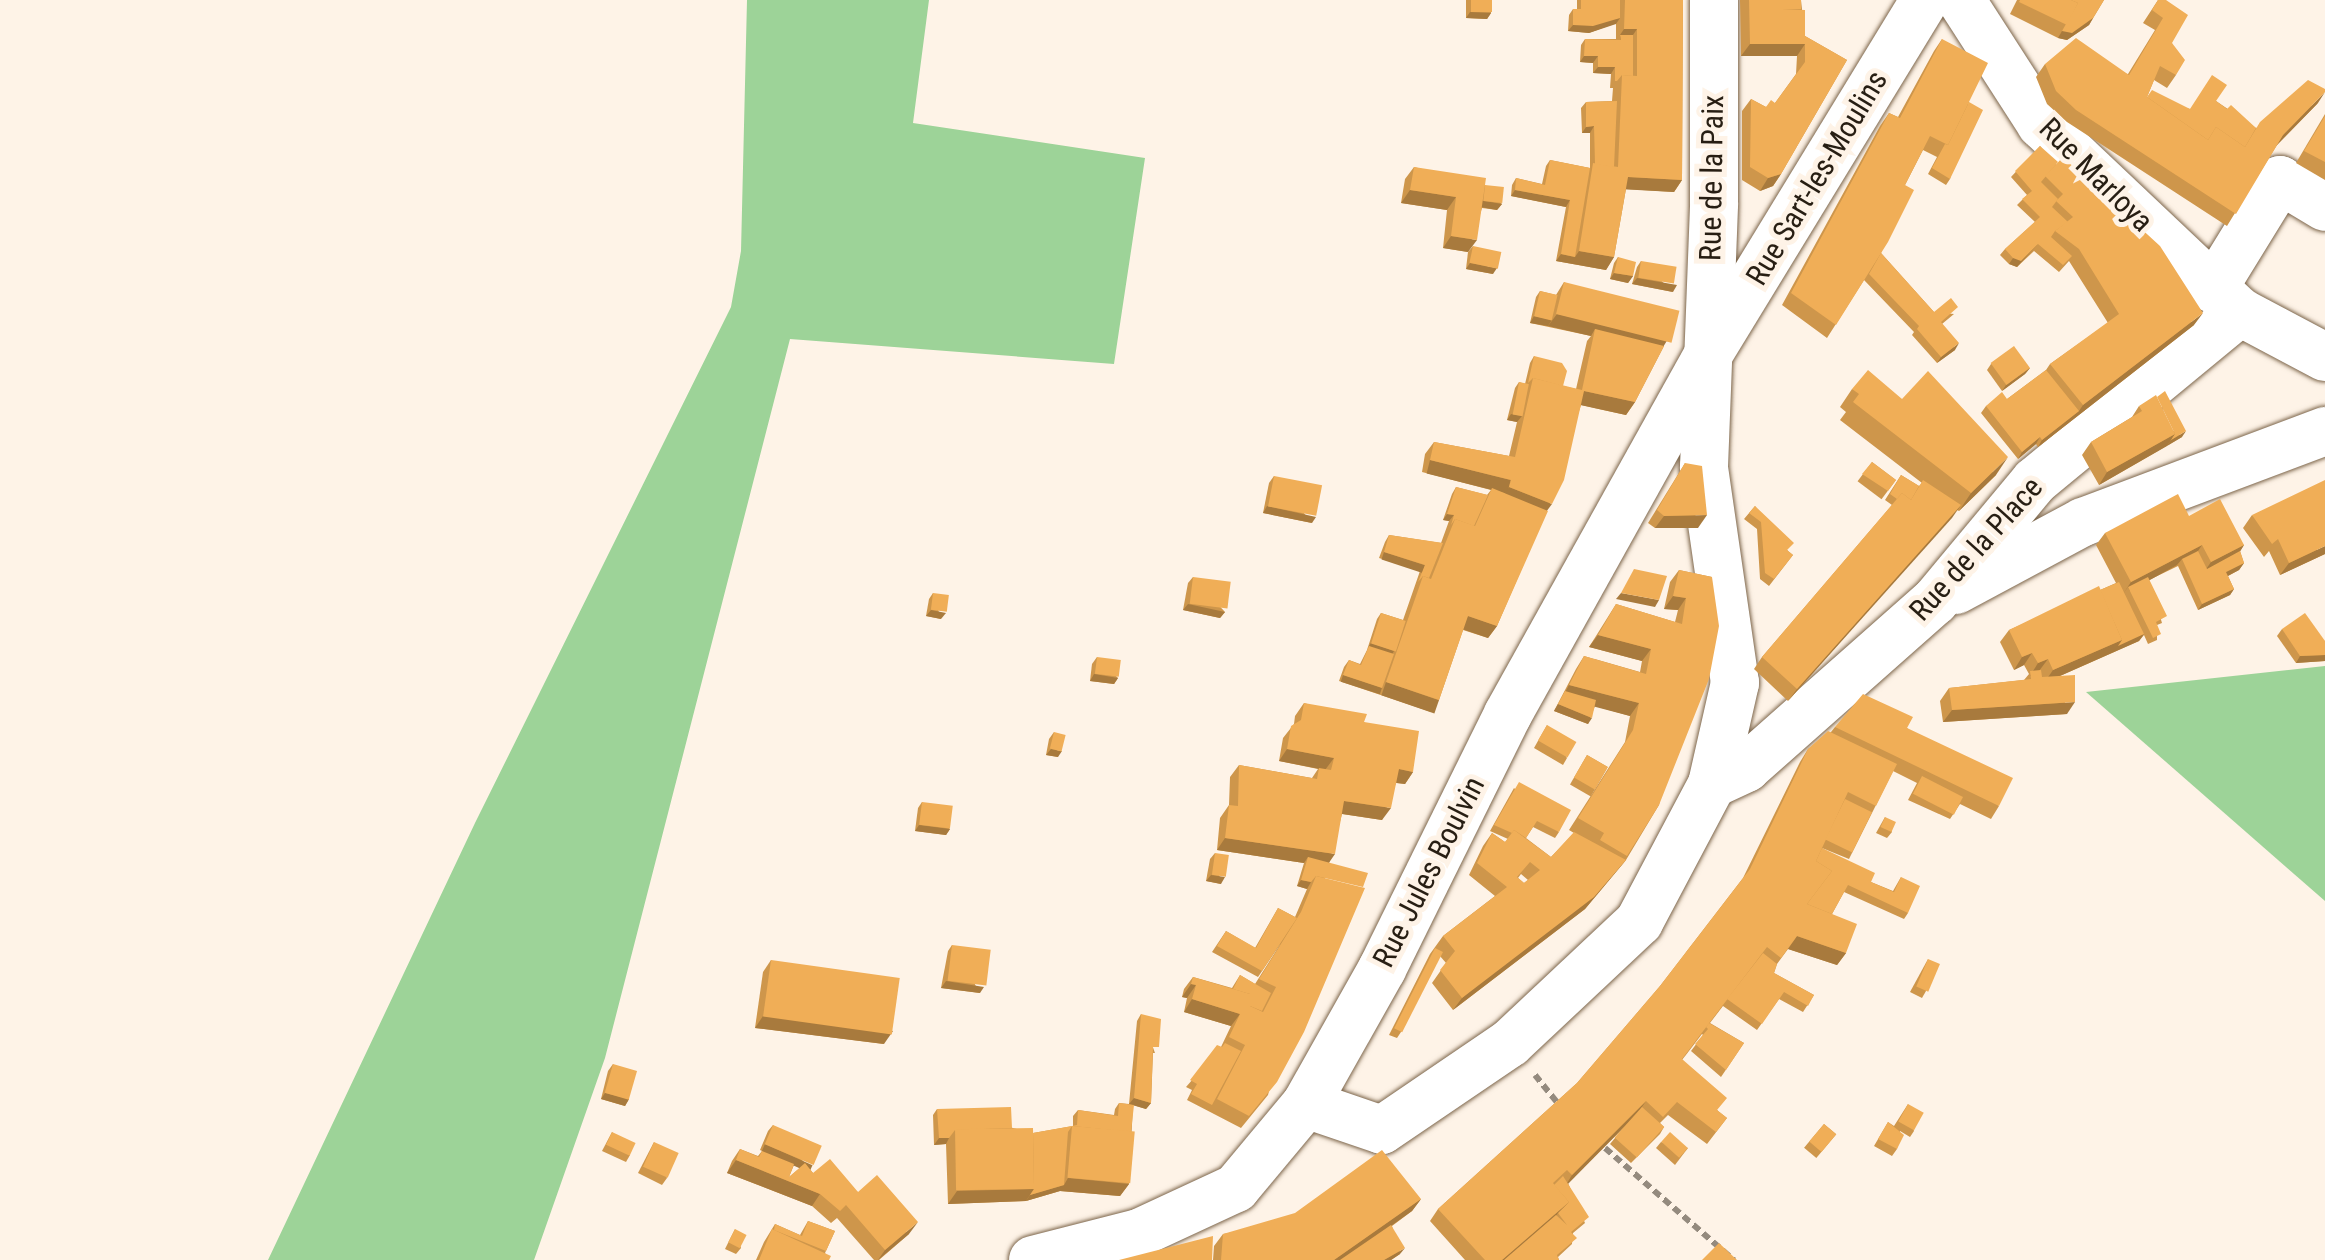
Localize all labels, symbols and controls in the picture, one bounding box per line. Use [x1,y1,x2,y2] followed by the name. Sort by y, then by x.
[1739,64,1895,292] street label: Rue Sart-les-Moulins
[1693,95,1731,261] street label: Rue de la Paix
[2032,111,2160,239] street label: Rue Marloya
[1902,470,2050,628] street label: Rue de la Place
[1366,771,1492,973] street label: Rue Jules Boulvin

